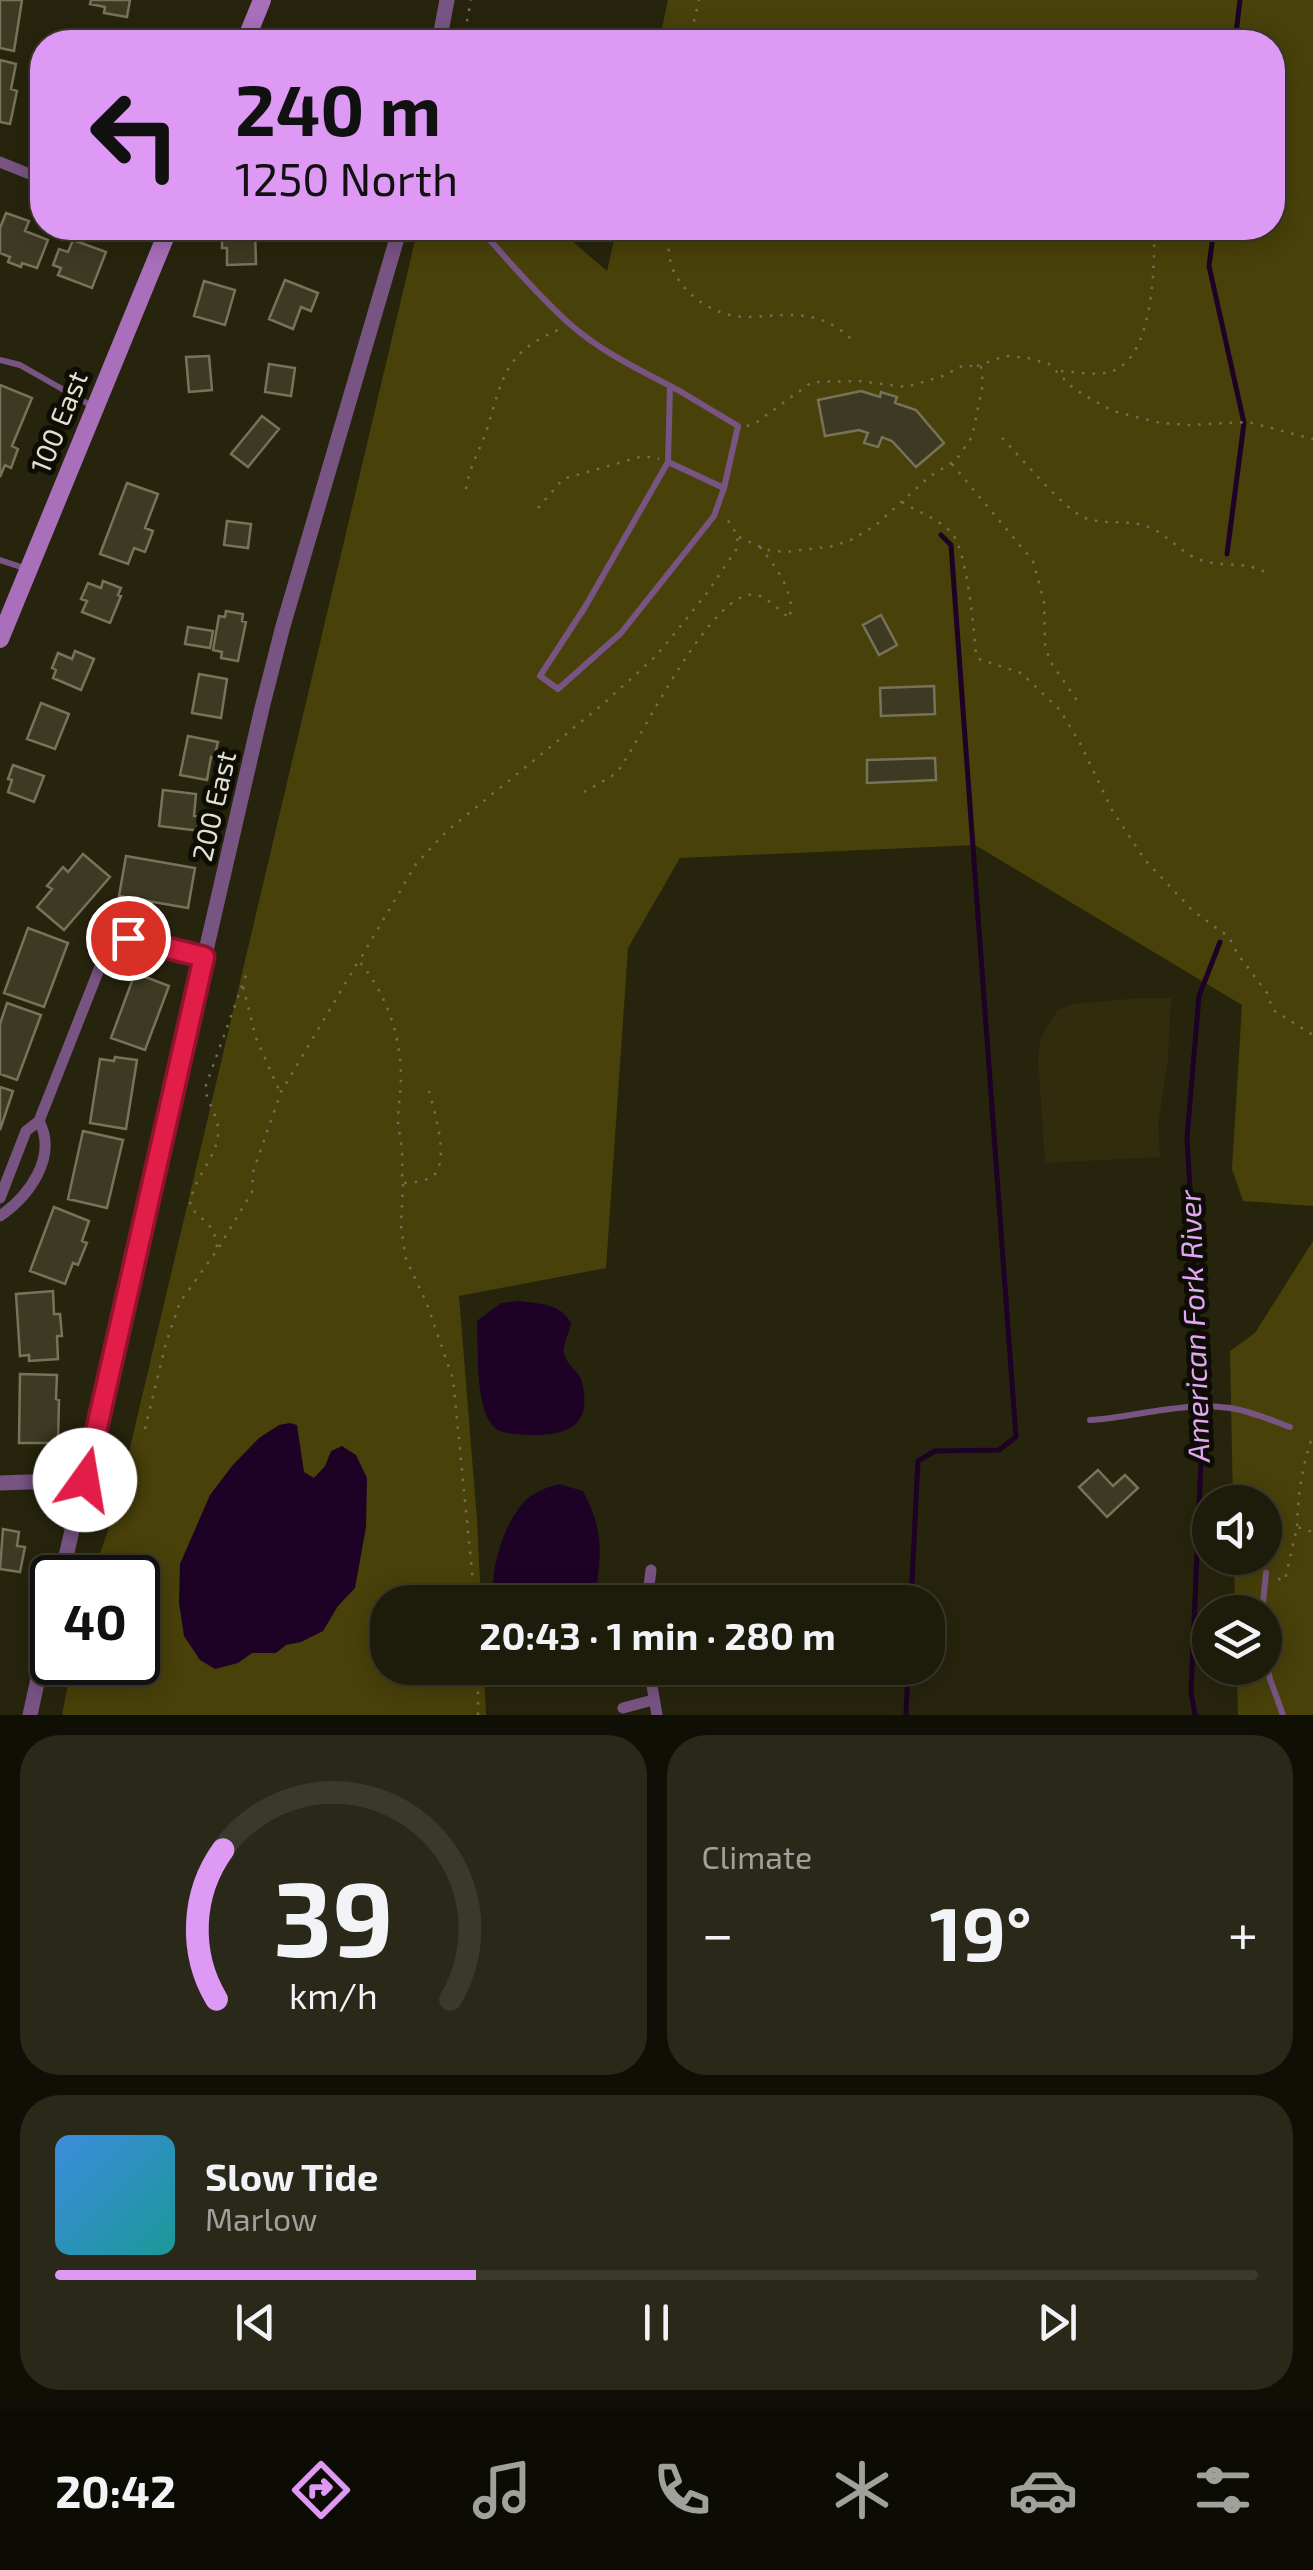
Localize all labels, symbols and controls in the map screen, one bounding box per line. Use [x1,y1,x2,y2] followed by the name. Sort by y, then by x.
[235,66,441,150] text: 240 m
[70,70,200,200] icon: left
[235,151,458,205] text: 1250 North
[22,366,94,478] street label: 100 East
[184,748,242,864] street label: 200 East
[86,896,171,981] pin
[101,911,156,966] icon: arrive
[1170,1188,1216,1464] water label: American Fork River
[33,1428,137,1532] position arrow
[1192,1485,1282,1685] map controls
[1192,1485,1282,1575] button: sound
[30,1555,160,1685] speed limit sign: 40
[1192,1595,1282,1685] button: layers
[479,1612,836,1658] text: 20:43 · 1 min · 280 m
[702,1837,812,1875] text: Climate
[273,1853,393,1978] text: 39
[929,1886,1032,1976] text: 19°
[702,1899,734,1965] text: −
[1228,1899,1258,1965] text: +
[289,1973,378,2016] text: km/h
[205,2153,378,2199] text: Slow Tide
[205,2199,317,2237] text: Marlow
[228,2295,283,2350] icon: previous
[629,2295,684,2350] icon: pause
[1030,2295,1085,2350] icon: next
[286,2455,356,2525] icon: directions
[467,2455,537,2525] icon: music
[647,2455,717,2525] icon: phone
[827,2455,897,2525] icon: climate
[1008,2455,1078,2525] icon: car
[1188,2455,1258,2525] icon: filters
[55,2463,176,2517] text: 20:42

